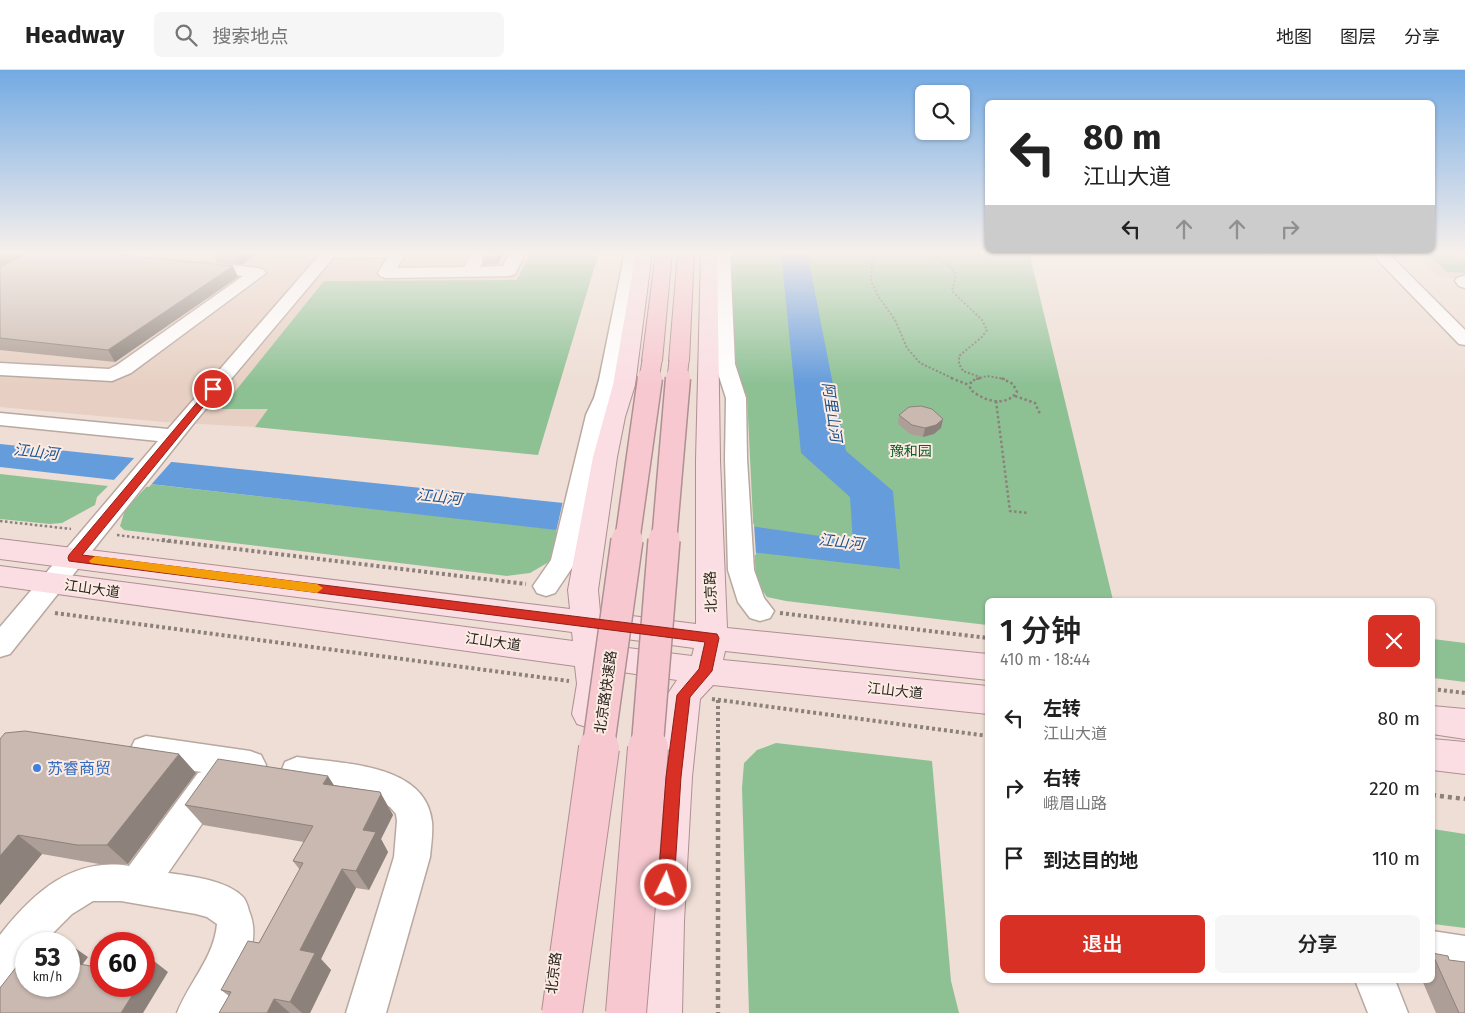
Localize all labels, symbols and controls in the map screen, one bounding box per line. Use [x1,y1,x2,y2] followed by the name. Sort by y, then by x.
[154,12,504,57] search box
[25,21,124,49] text: Headway
[172,21,200,49] icon: search
[212,25,288,48] text: 搜索地点
[1276,26,1312,48] text: 地图
[1340,26,1376,48] text: 图层
[1404,26,1440,48] text: 分享
[915,85,970,140] map controls
[915,85,970,140] button: search
[1083,116,1162,158] text: 80 m
[1000,120,1065,185] icon: left
[1083,163,1171,190] text: 江山大道
[1117,215,1145,243] icon: left
[1170,215,1198,243] icon: ahead
[1223,215,1251,243] icon: ahead
[1276,215,1304,243] icon: right
[192,368,234,410] pin
[199,375,227,403] icon: arrive
[819,381,846,446] water label: 阿里山河
[13,441,62,464] water label: 江山河
[890,443,932,460] park label: 豫和园
[416,486,465,509] water label: 江山河
[818,531,867,554] water label: 江山河
[702,571,720,613] street label: 北京路
[63,577,121,601] street label: 江山大道
[1000,613,1081,649] text: 1 分钟
[1368,615,1420,667] button: close
[464,630,522,654] street label: 江山大道
[592,649,620,735] street label: 北京路快速路
[1000,650,1090,669] text: 410 m · 18:44
[866,680,924,702] street label: 江山大道
[1043,697,1081,720] text: 左转
[1000,704,1028,732] icon: left
[1378,707,1420,730] text: 80 m
[1043,724,1107,743] text: 江山大道
[47,759,111,778] place label: 苏睿商贸
[31,762,43,774] marker: 苏睿商贸
[1043,767,1081,790] text: 右转
[1000,774,1028,802] icon: right
[1369,777,1420,800] text: 220 m
[1043,794,1107,813] text: 峨眉山路
[1000,844,1028,872] icon: arrive
[1372,847,1420,870] text: 110 m
[1043,849,1138,872] text: 到达目的地
[639,858,691,910] position arrow
[1000,915,1205,973] button: 退出
[1215,915,1420,973] button: 分享
[90,932,155,997] speed limit sign: 60
[34,943,61,973] text: 53
[543,951,565,995] street label: 北京路
[33,970,62,984] text: km/h

